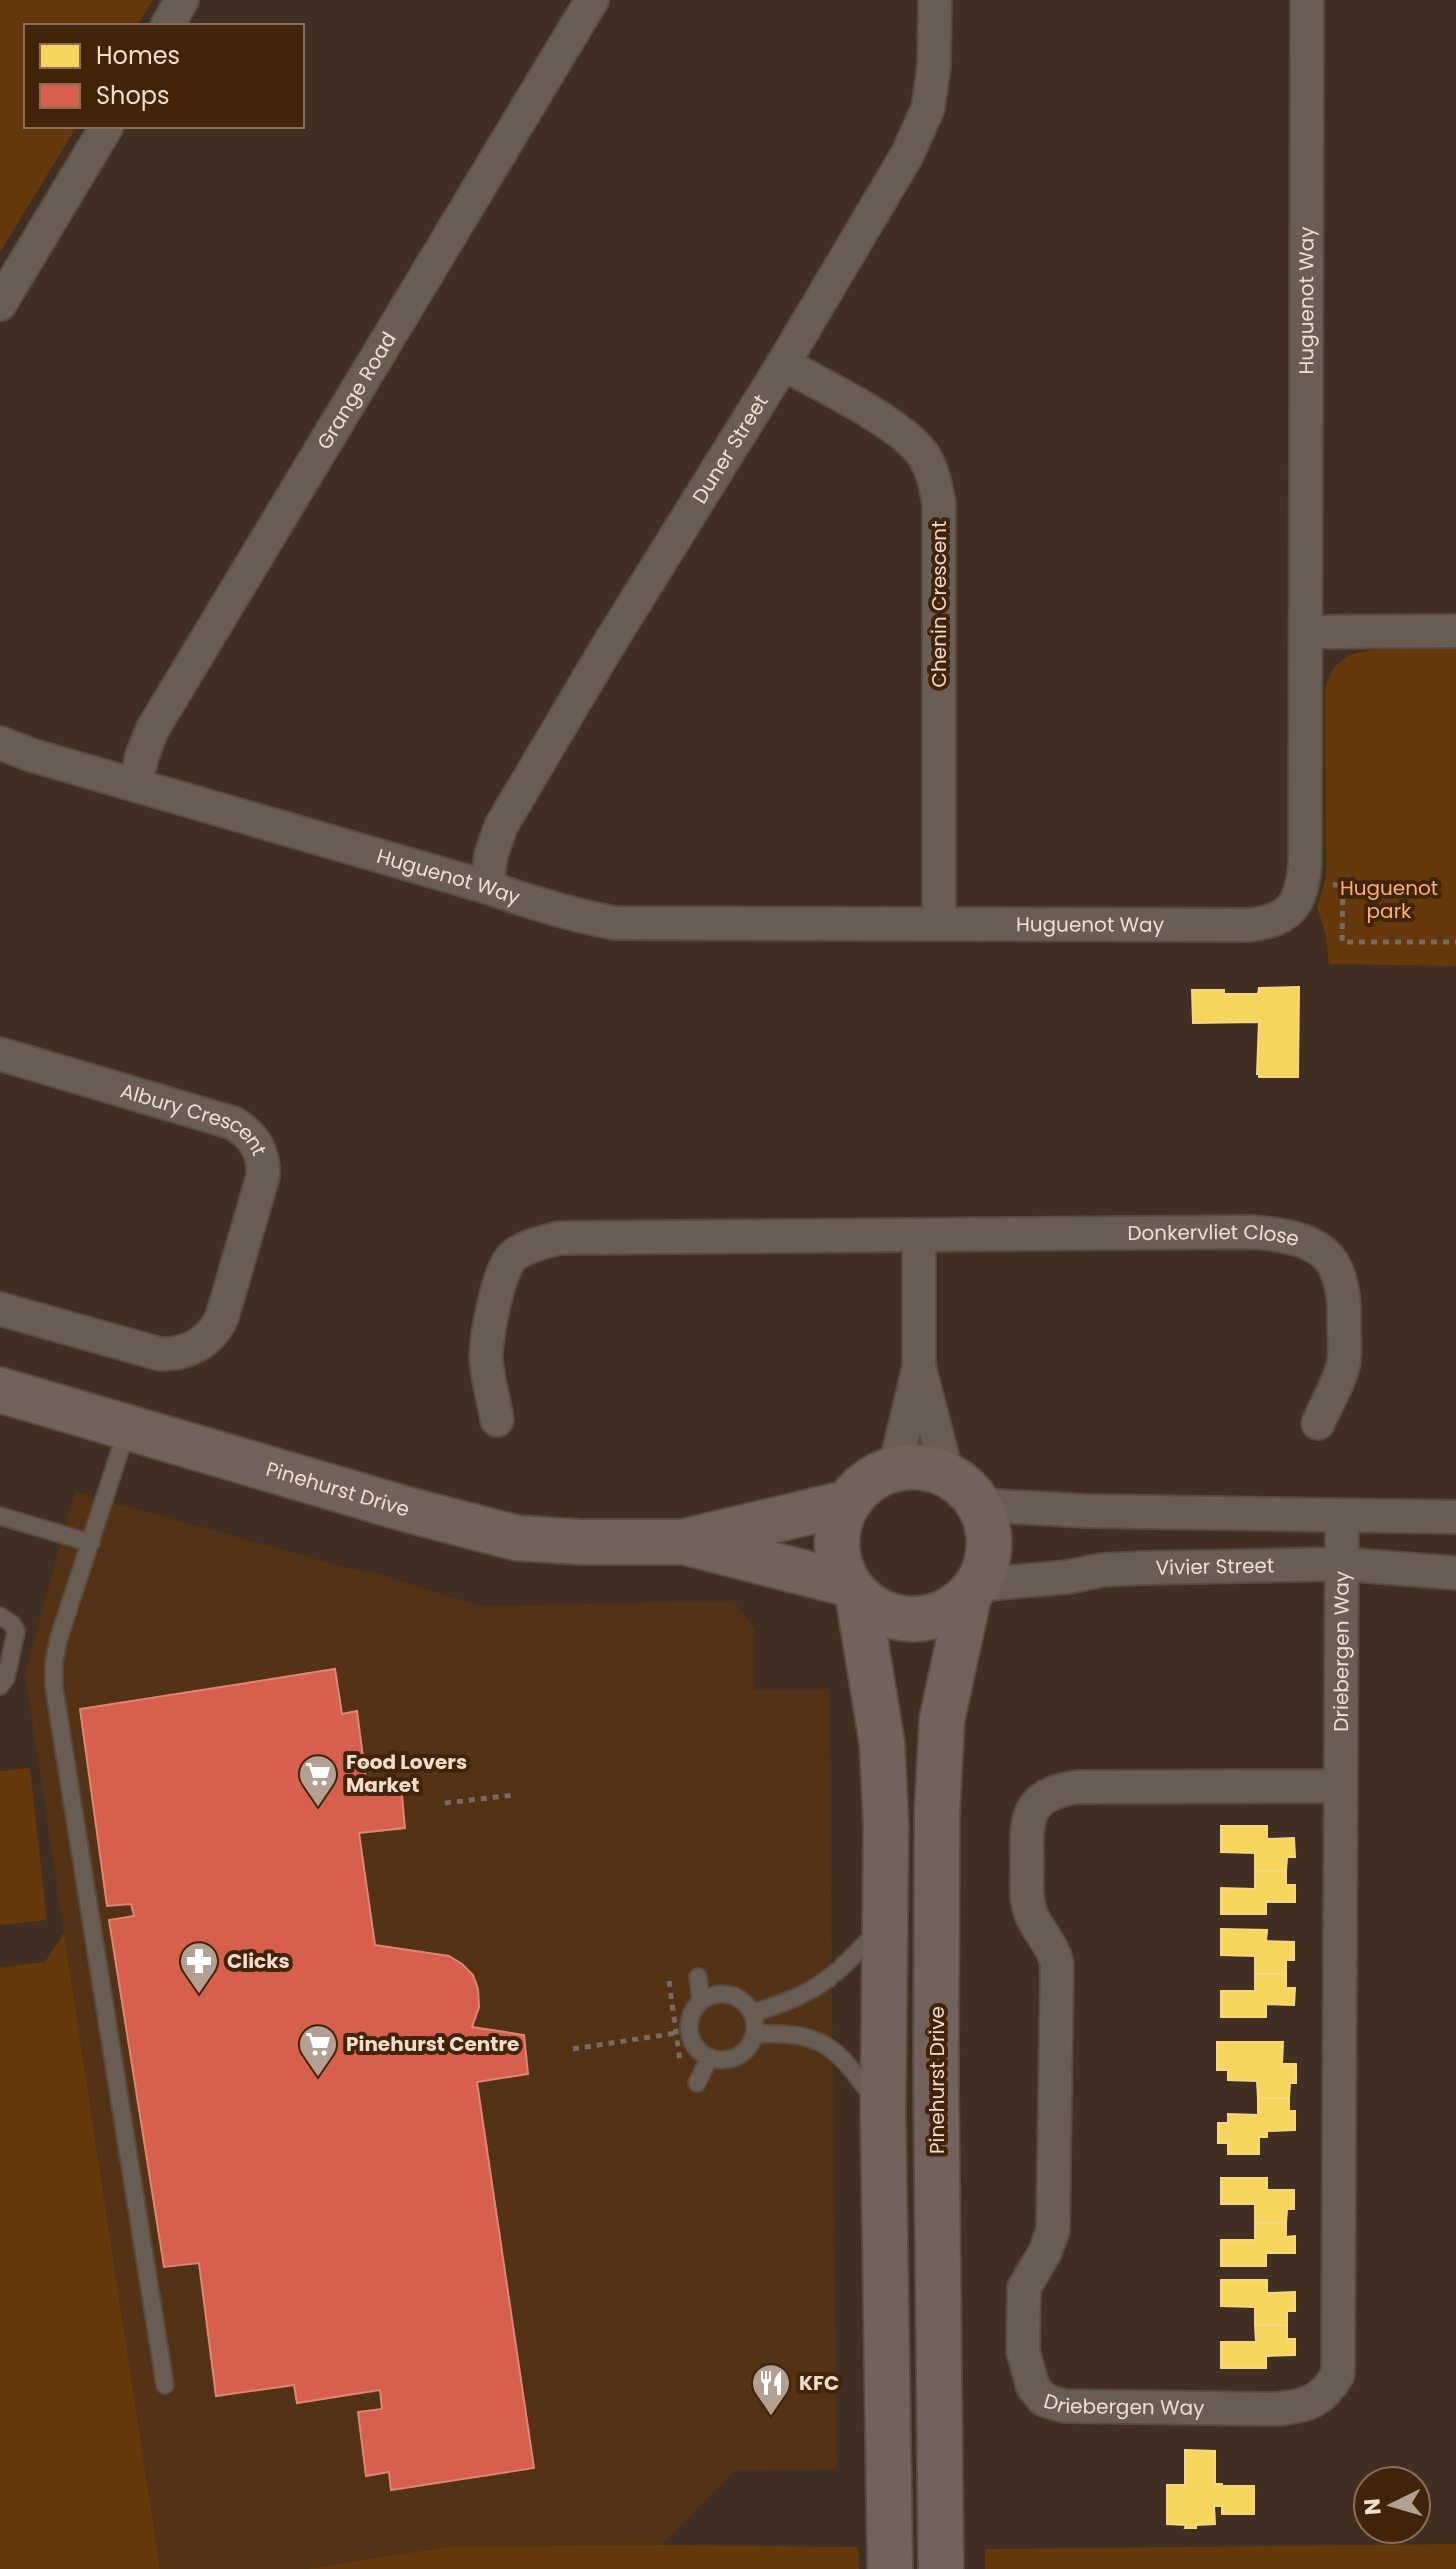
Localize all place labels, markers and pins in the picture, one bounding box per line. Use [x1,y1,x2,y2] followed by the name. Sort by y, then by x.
[346,1748,467,1799] place label: Food Lovers Market
[297,1753,339,1808] supermarket icon: Food Lovers Market
[178,1940,220,1995] pharmacy icon: Clicks
[227,1947,290,1975] place label: Clicks
[297,2023,339,2078] supermarket icon: Pinehurst Centre
[346,2030,519,2058] place label: Pinehurst Centre
[750,2362,792,2417] restaurant icon: KFC
[799,2369,839,2397] place label: KFC

